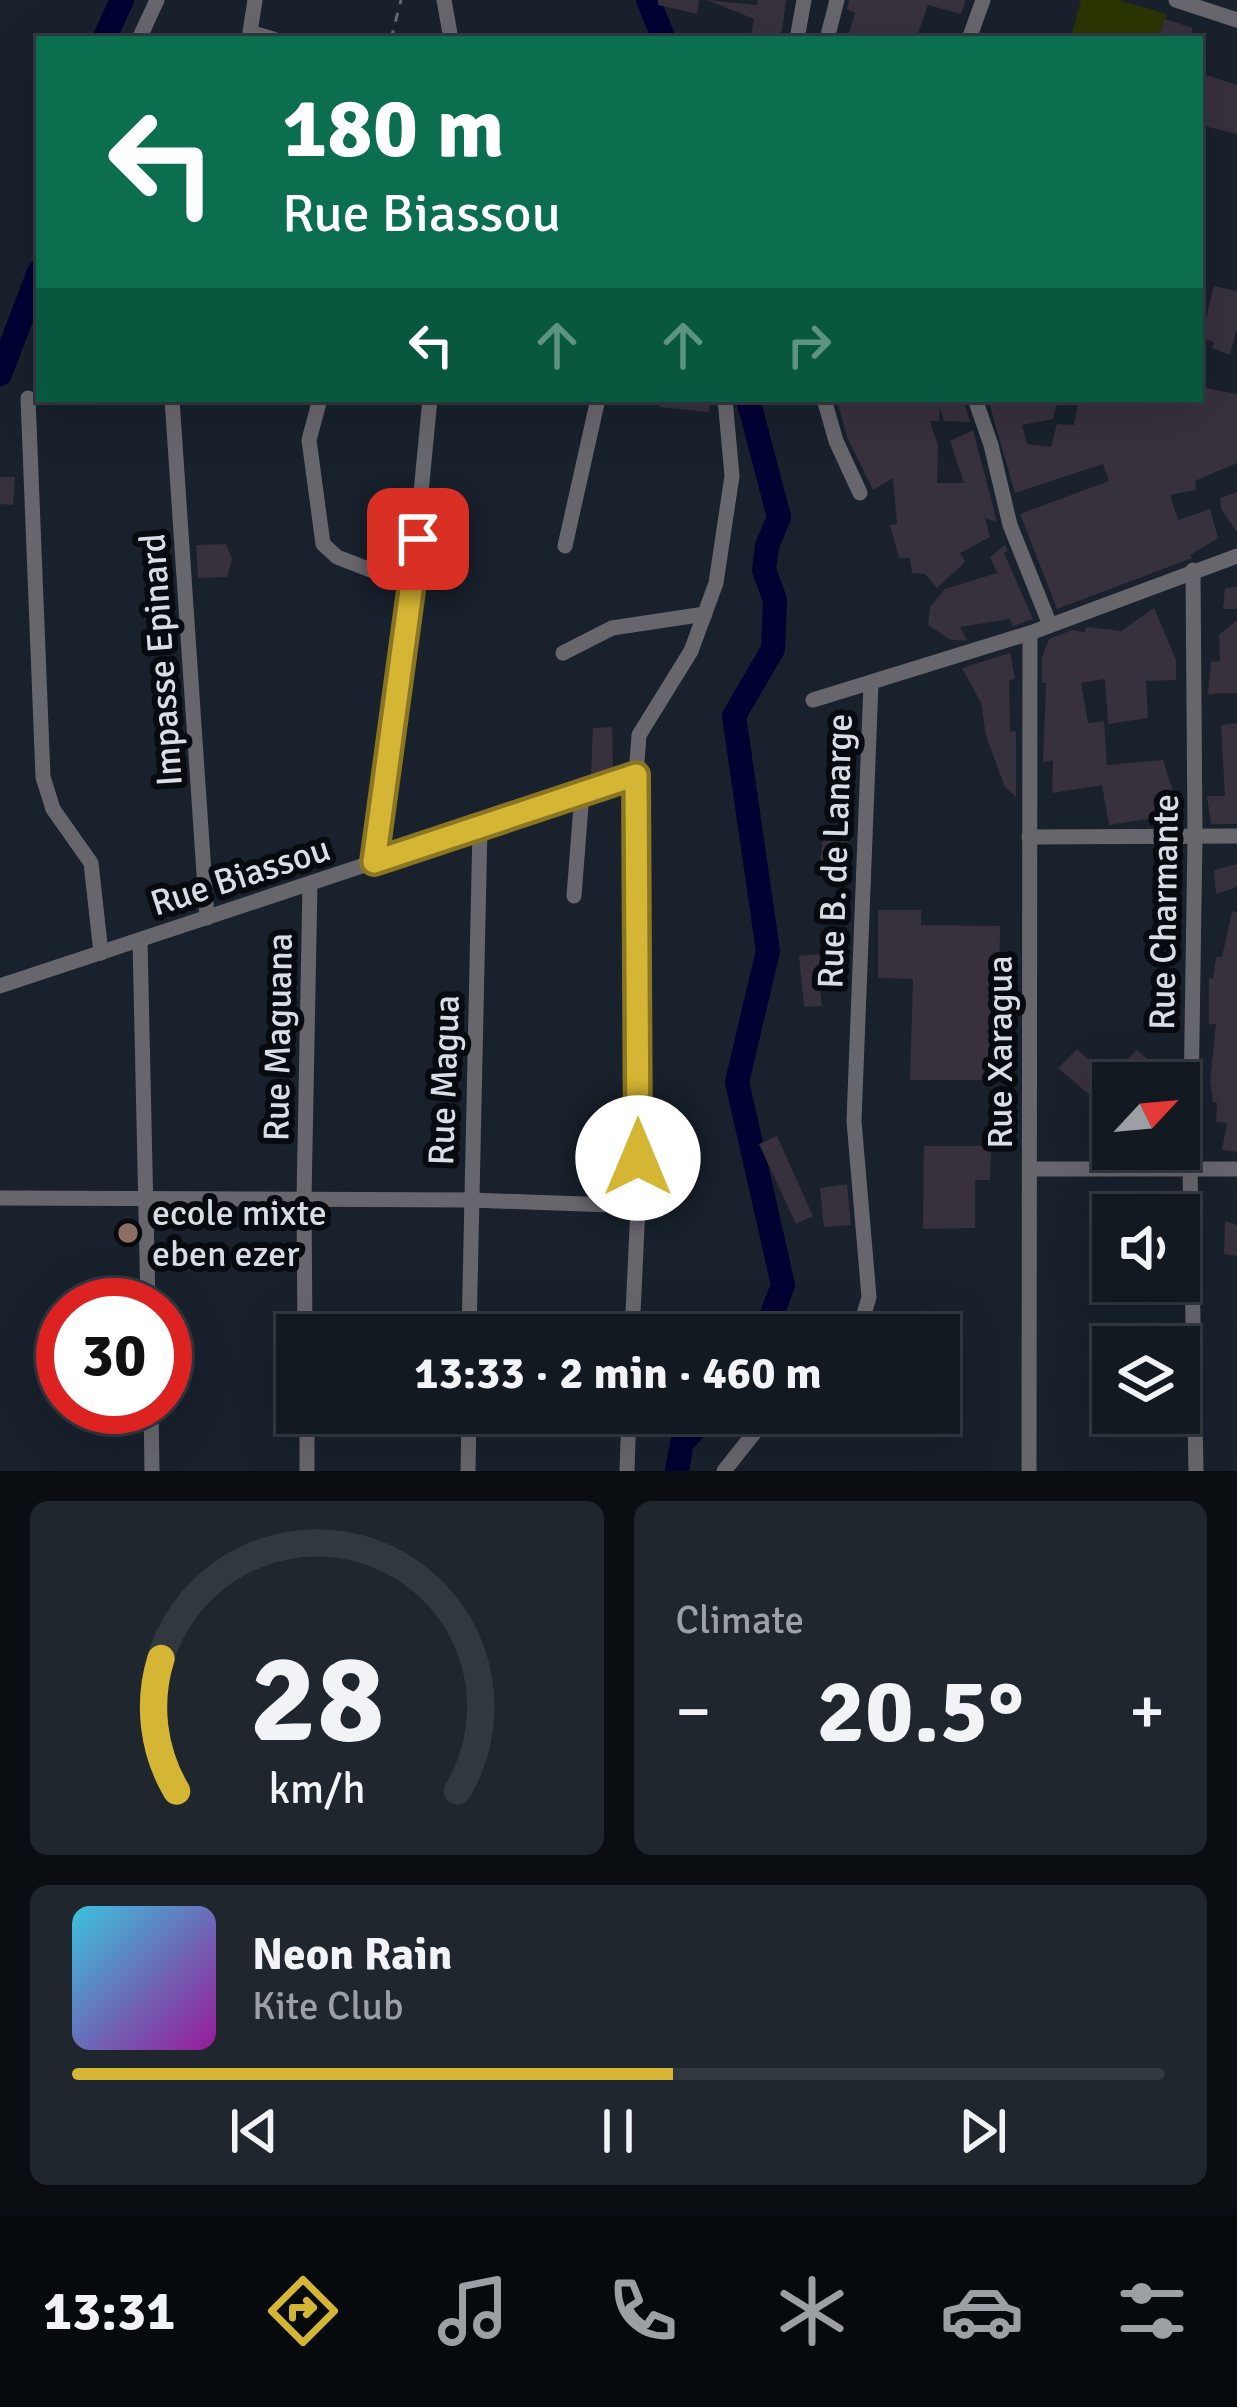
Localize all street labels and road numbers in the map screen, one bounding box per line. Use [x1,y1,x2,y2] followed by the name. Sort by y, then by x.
[130,532,193,788] street label: Impasse Epinard
[808,713,863,989] street label: Rue B. de Lanarge
[1140,794,1189,1030] street label: Rue Charmante
[145,826,336,927] street label: Rue Biassou
[254,932,303,1142] street label: Rue Maguana
[978,955,1023,1149] street label: Rue Xaragua
[419,994,470,1166] street label: Rue Magua

